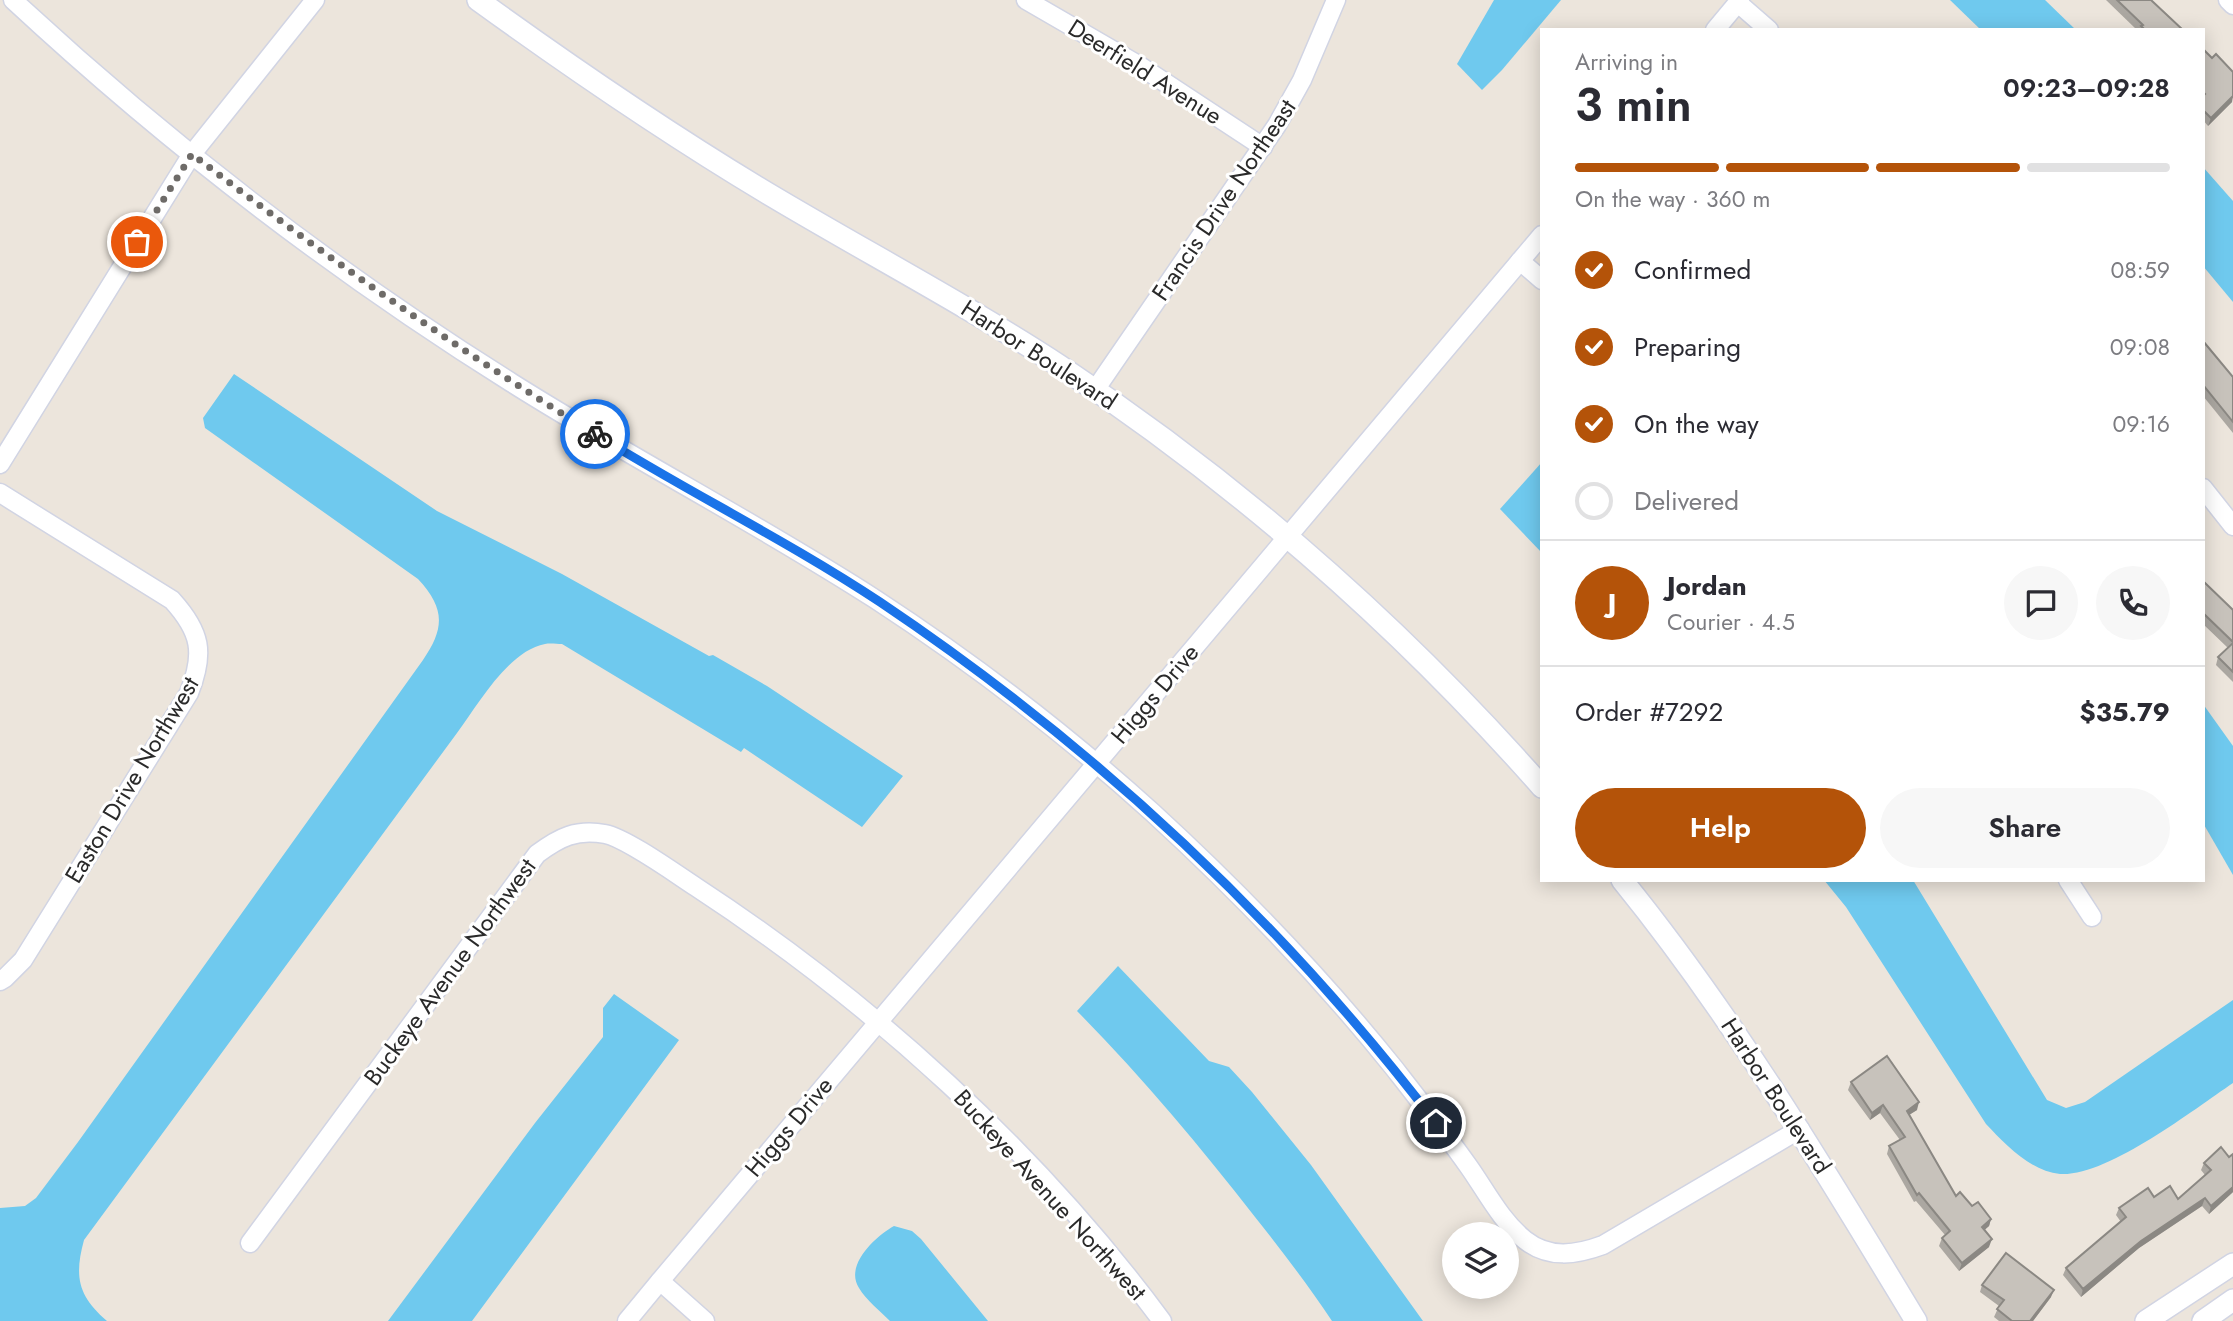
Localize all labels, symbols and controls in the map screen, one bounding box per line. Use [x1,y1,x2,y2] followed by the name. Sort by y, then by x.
[1061,10,1229,133] street label: Deerfield Avenue
[1575,45,1678,79] text: Arriving in
[2003,69,2170,107] text: 09:23–09:28
[1575,72,1692,138] text: 3 min
[1143,92,1304,308] street label: Francis Drive Northeast
[1575,182,1770,216] text: On the way · 360 m
[107,212,167,272] pin
[118,223,156,261] icon: bag
[1575,251,1613,289] icon: check
[1634,251,1751,289] text: Confirmed
[2111,253,2170,287] text: 08:59
[954,291,1124,418] street label: Harbor Boulevard
[1575,328,1613,366] icon: check
[1634,328,1741,366] text: Preparing
[2110,330,2170,364] text: 09:08
[560,399,630,469] courier
[1575,405,1613,443] icon: check
[1634,405,1759,443] text: On the way
[2112,407,2170,441] text: 09:16
[576,415,614,453] icon: bike
[1634,482,1739,520] text: Delivered
[2004,566,2078,640] button: chat
[2096,566,2170,640] button: phone
[1667,567,1747,605] text: Jordan
[1608,584,1616,622] text: J
[1667,605,1795,639] text: Courier · 4.5
[1102,636,1207,751] street label: Higgs Drive
[56,670,207,890] street label: Easton Drive Northwest
[1575,693,1723,731] text: Order #7292
[2079,693,2170,731] text: $35.79
[1575,788,1866,868] button: Help
[1880,788,2170,868] button: Share
[355,851,544,1093] street label: Buckeye Avenue Northwest
[1713,1011,1840,1181] street label: Harbor Boulevard
[736,1069,841,1184] street label: Higgs Drive
[946,1081,1155,1308] street label: Buckeye Avenue Northwest
[1406,1093,1466,1153] pin
[1417,1104,1455,1142] icon: home
[1442,1222,1519,1299] map controls
[1442,1222,1519,1299] button: layers

